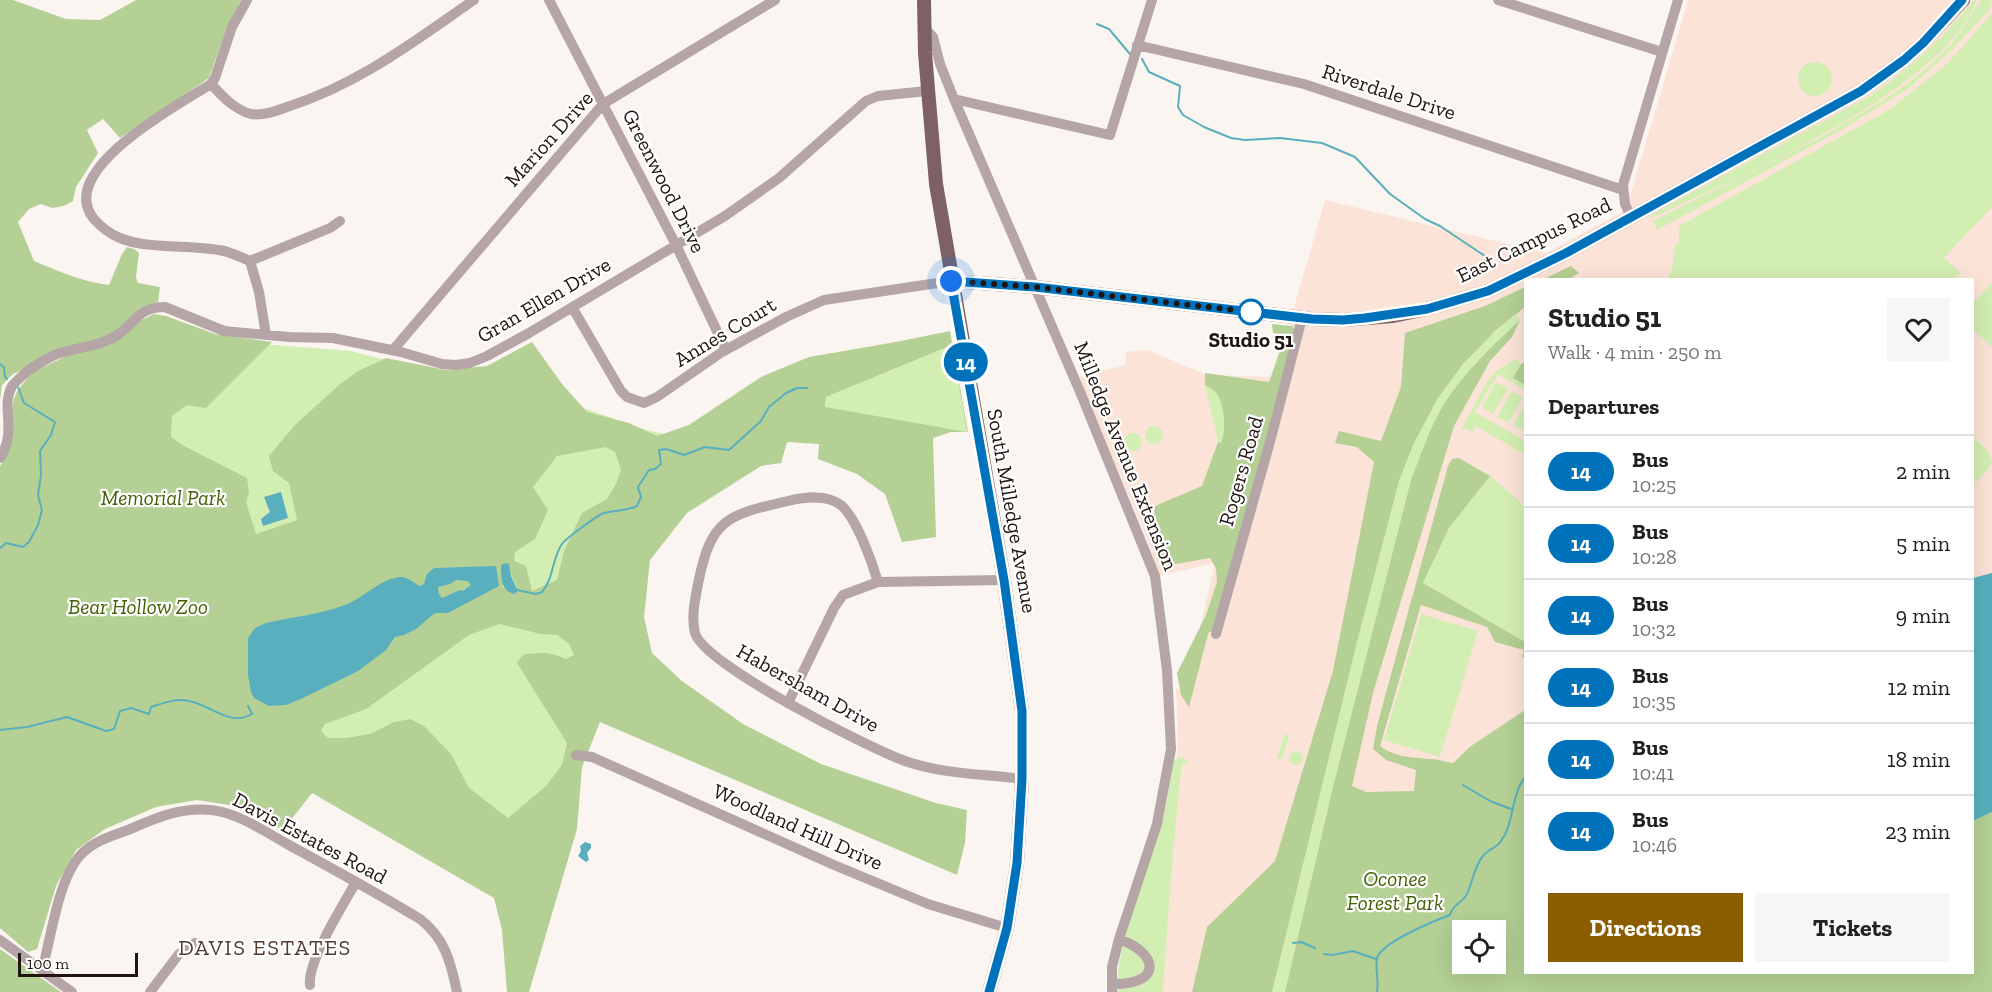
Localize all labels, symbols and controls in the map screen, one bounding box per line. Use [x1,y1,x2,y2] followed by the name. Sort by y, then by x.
[1319,58,1459,125] street label: Riverdale Drive
[499,86,598,192] street label: Marion Drive
[617,105,711,257] street label: Greenwood Drive
[1453,191,1615,288] street label: East Campus Road
[473,251,615,348] street label: Gran Ellen Drive
[936,266,966,296] your location
[669,291,780,372] street label: Annes Court
[1887,298,1950,361] button: heart
[1238,299,1264,325] marker: Studio 51
[1548,301,1661,334] text: Studio 51
[1209,327,1294,352] place label: Studio 51
[1069,338,1184,574] street label: Milledge Avenue Extension
[1548,340,1722,364] text: Walk · 4 min · 250 m
[939,342,993,382] line badge: 14
[956,350,976,375] text: 14
[1548,393,1659,420] text: Departures
[982,407,1043,615] street label: South Milledge Avenue
[1213,413,1268,529] street label: Rogers Road
[1632,446,1669,473] text: Bus
[1896,458,1950,485] text: 2 min
[1571,459,1591,484] text: 14
[1632,473,1676,497] text: 10:25
[101,485,225,510] park label: Memorial Park
[1632,518,1669,545] text: Bus
[1896,530,1950,557] text: 5 min
[1571,531,1591,556] text: 14
[1632,545,1677,569] text: 10:28
[1632,590,1669,617] text: Bus
[68,594,208,619] park label: Bear Hollow Zoo
[1896,602,1950,629] text: 9 min
[1571,603,1591,628] text: 14
[1632,617,1676,641] text: 10:32
[733,638,884,737] street label: Habersham Drive
[1632,662,1669,689] text: Bus
[1887,674,1950,701] text: 12 min
[1571,675,1591,700] text: 14
[1632,689,1676,713] text: 10:35
[1632,734,1669,761] text: Bus
[1887,746,1950,773] text: 18 min
[1571,747,1591,772] text: 14
[1632,761,1674,785] text: 10:41
[710,778,887,875] street label: Woodland Hill Drive
[229,786,392,889] street label: Davis Estates Road
[1632,806,1669,833] text: Bus
[1885,818,1950,845] text: 23 min
[1571,819,1591,844] text: 14
[1632,833,1677,857] text: 10:46
[1347,866,1443,915] park label: Oconee Forest Park
[1548,893,1743,962] button: Directions
[1755,893,1950,962] button: Tickets
[1452,920,1506,974] map controls
[1452,920,1506,974] button: locate
[178,934,352,961] district label: DAVIS ESTATES
[18,950,138,978] scale bar
[27,954,69,973] text: 100 m

